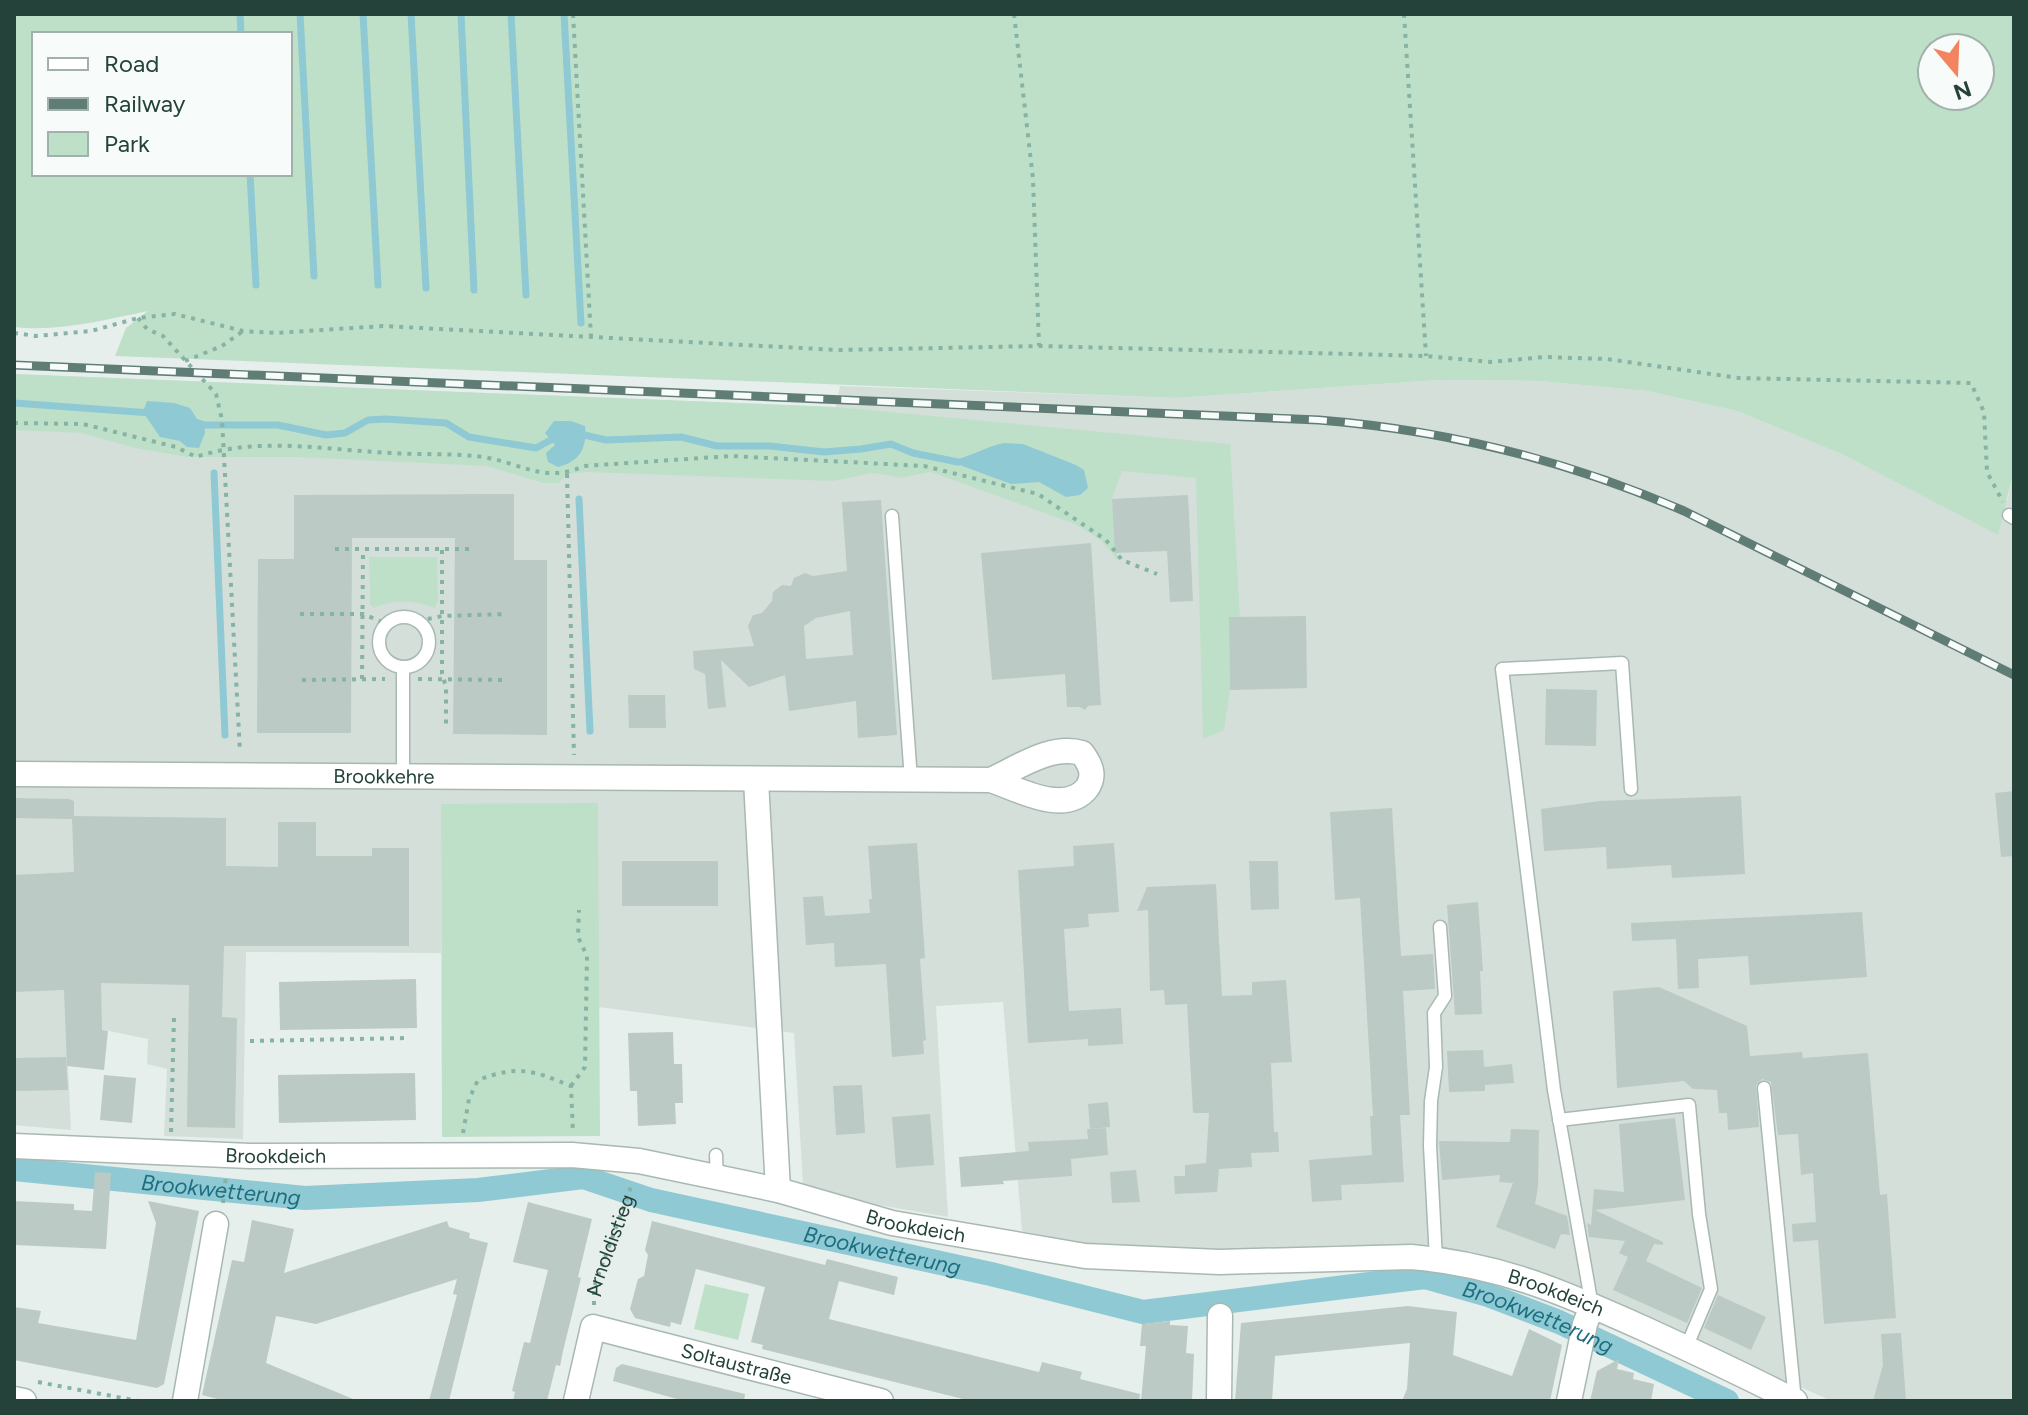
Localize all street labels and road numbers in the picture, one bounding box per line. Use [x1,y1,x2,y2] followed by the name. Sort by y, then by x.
[333,764,435,789] street label: Brookkehre
[225,1143,326,1168] street label: Brookdeich
[582,1191,639,1297] street label: Arnoldistieg
[863,1204,967,1247] street label: Brookdeich
[1505,1264,1608,1321] street label: Brookdeich
[679,1338,794,1390] street label: Soltaustraße

